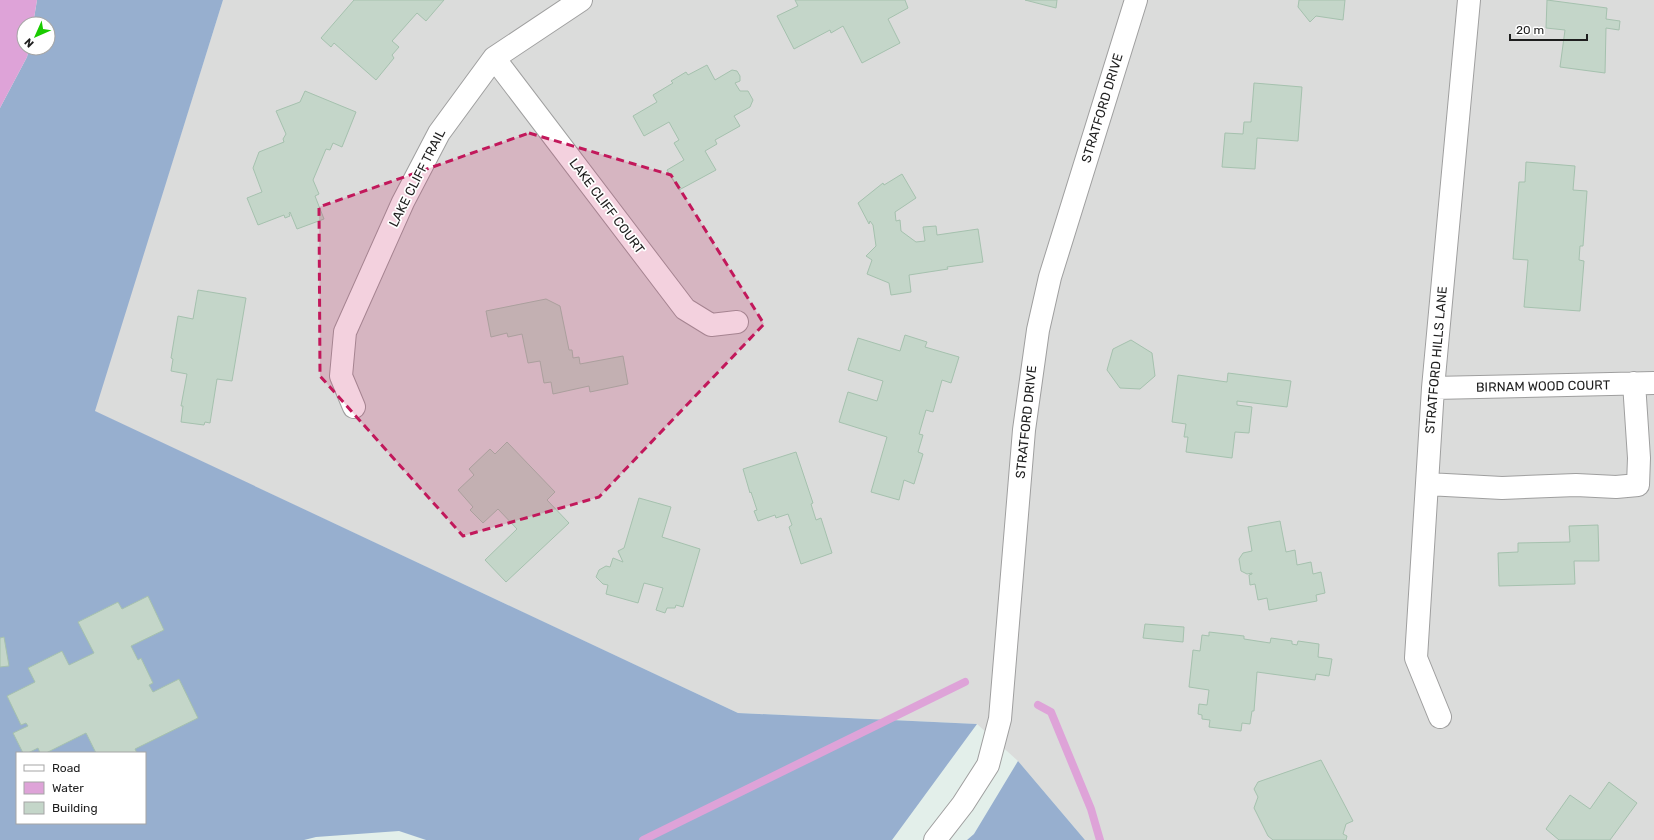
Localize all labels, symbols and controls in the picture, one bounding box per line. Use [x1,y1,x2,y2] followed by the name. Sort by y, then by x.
[16,16,56,56] north arrow
[1510,16,1587,42] scale bar
[1516,23,1544,37] text: 20 m
[22,35,37,50] text: N
[1078,51,1126,165] street label: STRATFORD DRIVE
[386,126,448,229] street label: LAKE CLIFF TRAIL
[566,156,648,257] street label: LAKE CLIFF COURT
[1422,286,1450,434] street label: STRATFORD HILLS LANE
[1013,365,1039,479] street label: STRATFORD DRIVE
[1476,377,1611,395] street label: BIRNAM WOOD COURT
[16,752,146,824] legend
[52,761,80,775] text: Road
[52,781,84,795] text: Water
[52,801,98,815] text: Building

